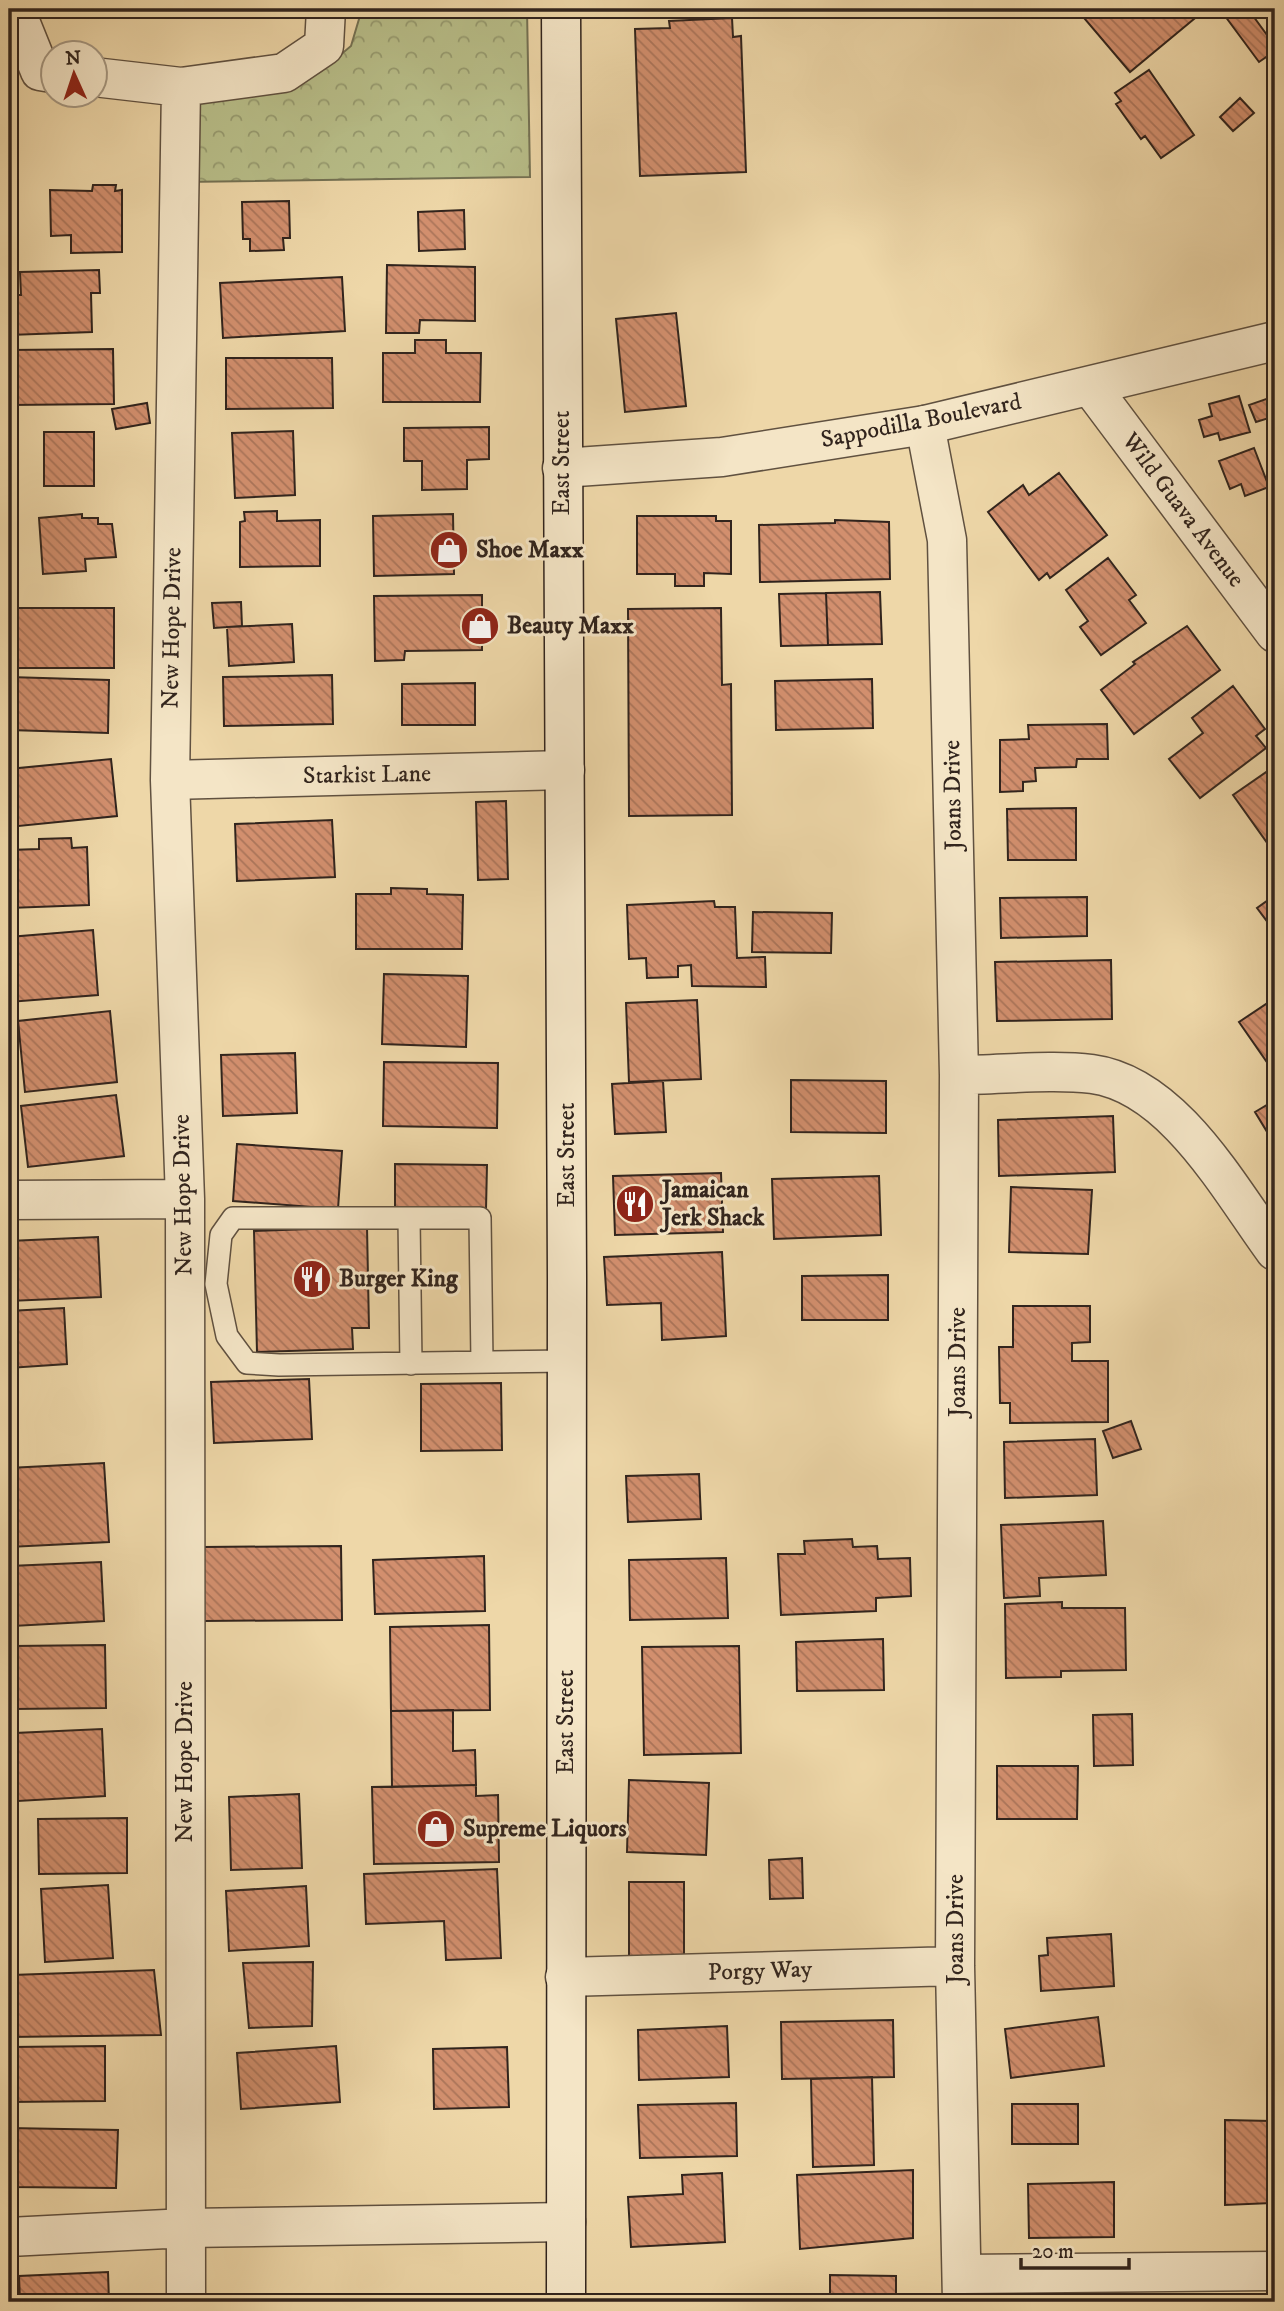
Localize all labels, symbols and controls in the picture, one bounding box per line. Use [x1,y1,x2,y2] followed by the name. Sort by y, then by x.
[38,38,108,108] north arrow
[65,47,82,70] text: N
[818,387,1024,455] street label: Sappodilla Boulevard
[547,410,577,515] street label: East Street
[1114,426,1251,593] street label: Wild Guava Avenue
[428,529,470,571] shop icon: Shoe Maxx
[476,535,584,565] place label: Shoe Maxx
[156,547,188,709] street label: New Hope Drive
[459,605,501,647] shop icon: Beauty Maxx
[507,611,634,641] place label: Beauty Maxx
[937,740,969,852] street label: Joans Drive
[303,759,431,791] street label: Starkist Lane
[552,1102,582,1207] street label: East Street
[167,1114,199,1276] street label: New Hope Drive
[659,1175,766,1233] place label: Jamaican Jerk Shack
[614,1183,656,1225] restaurant icon: Jamaican Jerk Shack
[291,1258,333,1300] restaurant icon: Burger King
[339,1264,459,1294] place label: Burger King
[943,1307,973,1419] street label: Joans Drive
[551,1669,581,1774] street label: East Street
[170,1681,200,1843] street label: New Hope Drive
[415,1808,457,1850] shop icon: Supreme Liquors
[463,1814,627,1844] place label: Supreme Liquors
[941,1874,971,1986] street label: Joans Drive
[707,1954,813,1988] street label: Porgy Way
[1021,2227,1130,2271] scale bar
[1032,2239,1074,2265] text: 20 m

